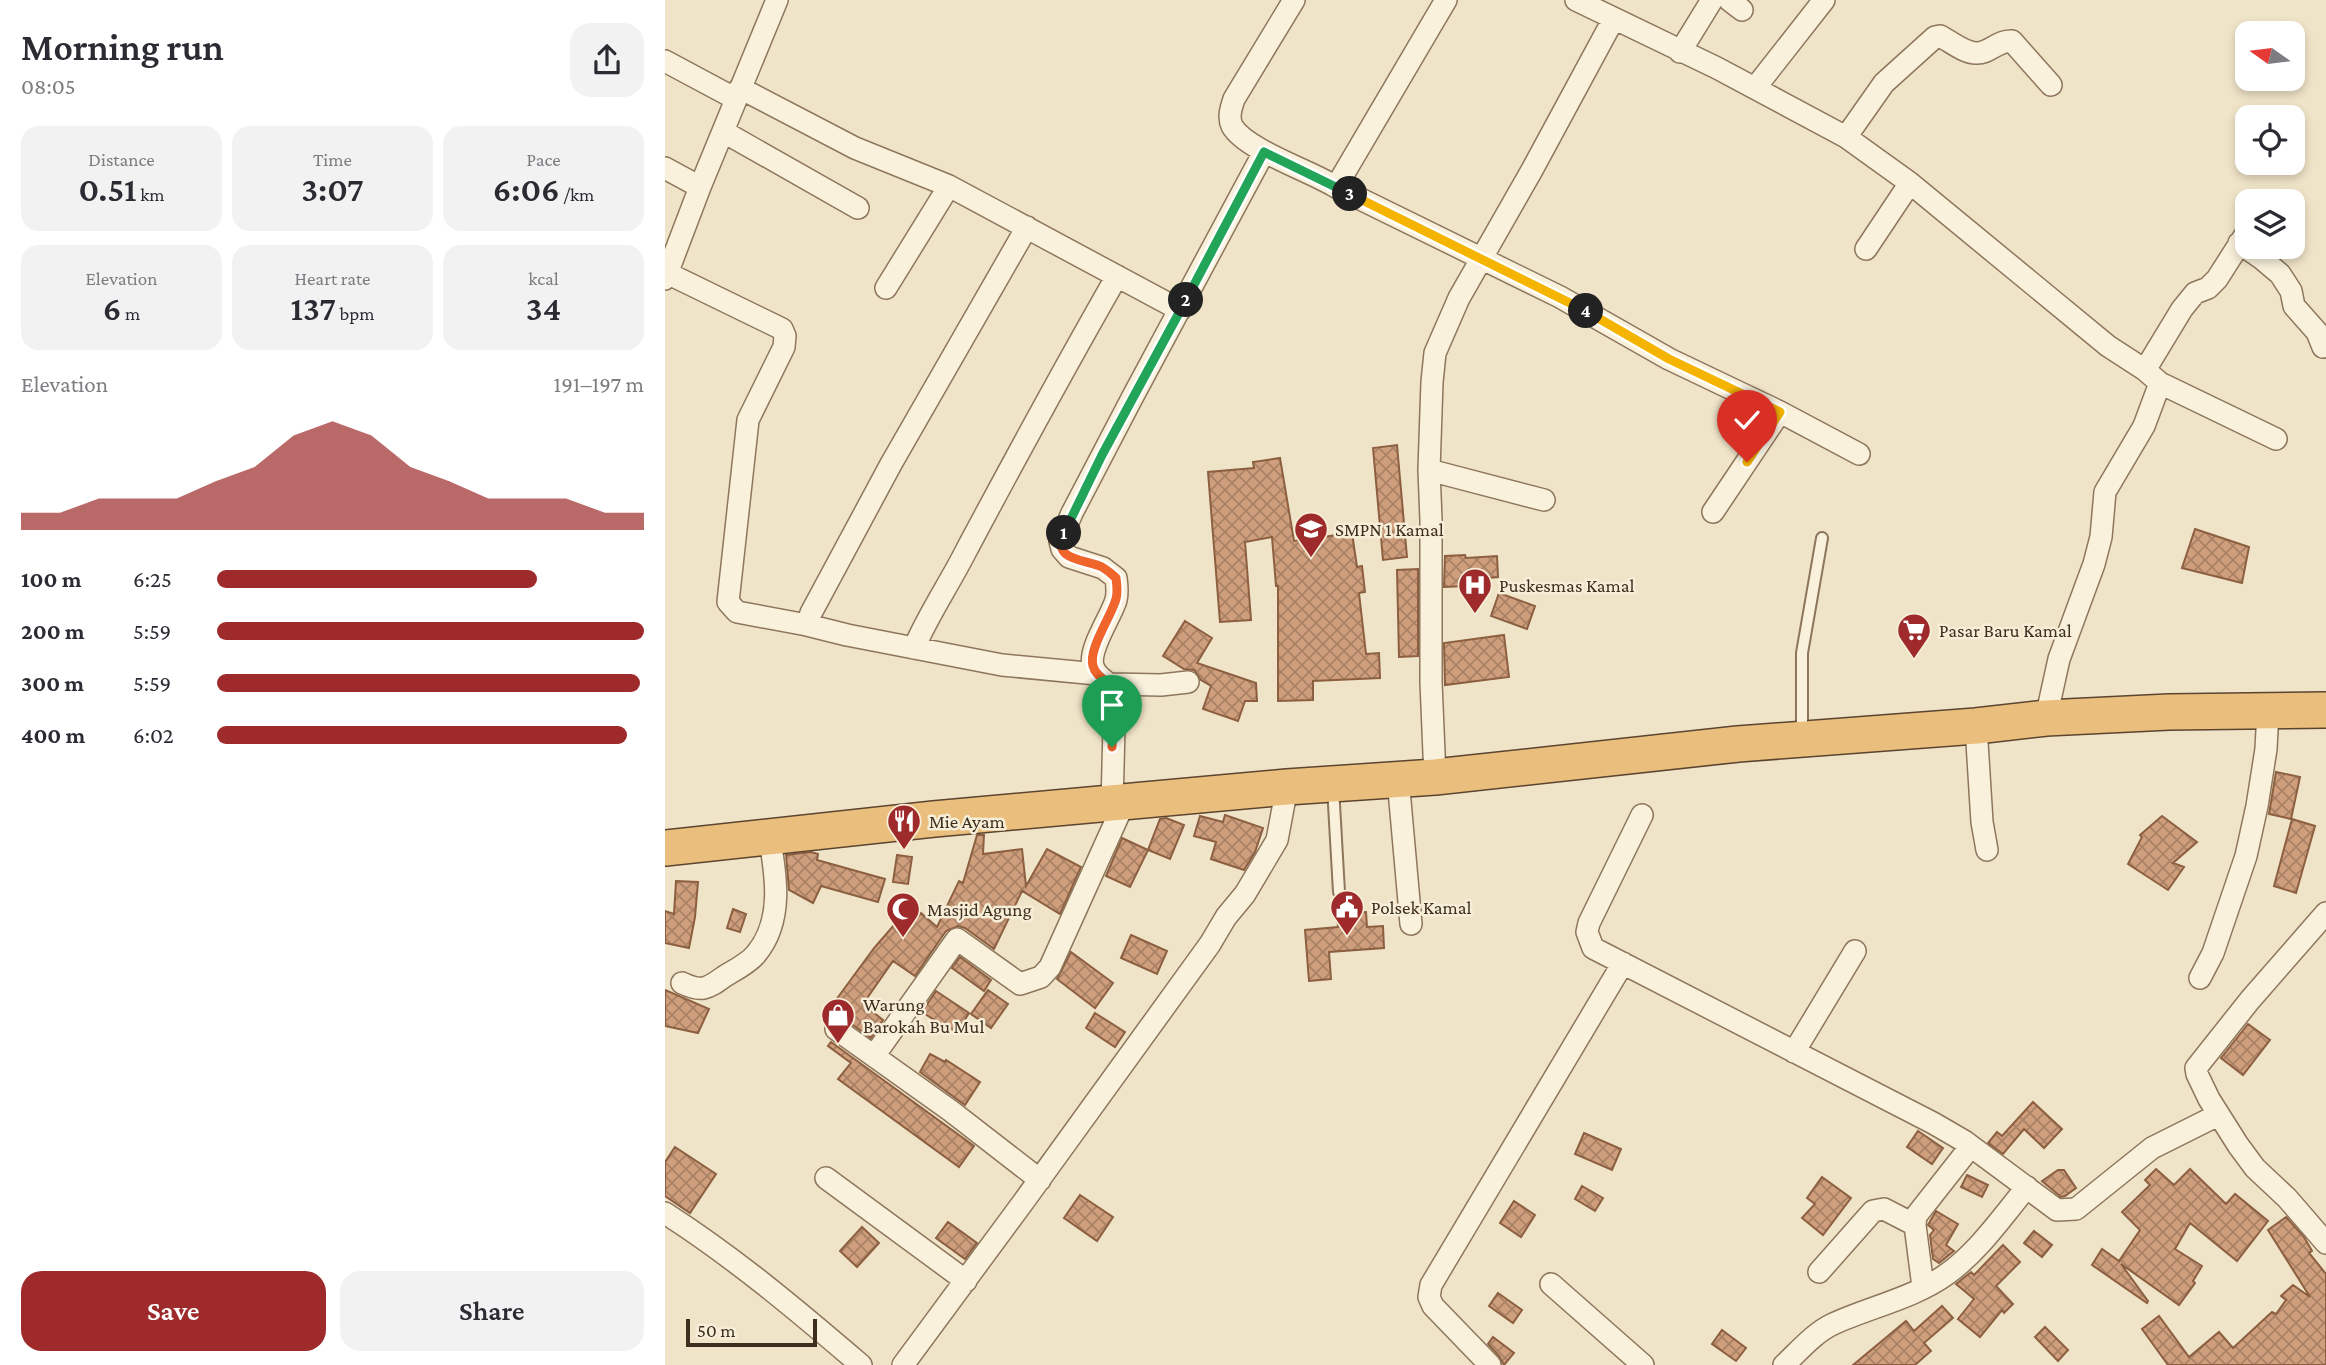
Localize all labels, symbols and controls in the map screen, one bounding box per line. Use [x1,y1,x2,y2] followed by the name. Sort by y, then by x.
[2235,21,2305,91] north arrow
[2235,21,2305,259] map controls
[570,23,644,97] button: share
[21,26,224,68] text: Morning run
[21,73,76,99] text: 08:05
[2235,105,2305,175] button: locate
[88,149,155,170] text: Distance
[313,149,352,170] text: Time
[526,149,561,170] text: Pace
[78,170,137,209] text: 0.51
[301,170,364,209] text: 3:07
[493,170,560,209] text: 6:06
[1333,176,1367,212] pin: 3
[1345,183,1354,204] text: 3
[137,184,165,205] text: km
[560,184,594,205] text: /km
[2235,189,2305,259] button: layers
[86,268,157,289] text: Elevation
[295,268,370,289] text: Heart rate
[528,268,559,289] text: kcal
[1169,282,1203,318] pin: 2
[103,289,121,328] text: 6
[290,289,336,328] text: 137
[526,289,561,328] text: 34
[1181,289,1190,310] text: 2
[1569,294,1604,328] pin: 4
[1580,300,1591,321] text: 4
[121,303,140,324] text: m
[336,303,375,324] text: bpm
[21,371,108,397] text: Elevation
[554,371,644,397] text: 191–197 m
[1717,390,1777,462] pin
[1728,401,1766,439] icon: check
[1292,510,1330,559] school or university icon: SMPN 1 Kamal
[1047,516,1081,550] pin: 1
[1335,519,1444,540] place label: SMPN 1 Kamal
[1060,522,1067,543] text: 1
[21,566,81,592] text: 100 m
[133,566,172,592] text: 6:25
[1456,566,1494,615] hospital icon: Puskesmas Kamal
[1499,575,1635,596] place label: Puskesmas Kamal
[1895,611,1933,660] supermarket icon: Pasar Baru Kamal
[21,618,85,644] text: 200 m
[133,618,171,644] text: 5:59
[1939,620,2072,641] place label: Pasar Baru Kamal
[21,670,84,696] text: 300 m
[133,670,171,696] text: 5:59
[1082,675,1142,747] pin
[1093,686,1131,724] icon: arrive
[21,722,85,748] text: 400 m
[133,722,174,748] text: 6:02
[885,802,923,851] restaurant icon: Mie Ayam
[929,811,1005,832] place label: Mie Ayam
[1328,888,1366,937] public building icon: Polsek Kamal
[884,890,922,939] mosque icon: Masjid Agung
[1371,897,1472,918] place label: Polsek Kamal
[927,899,1032,921] place label: Masjid Agung
[863,994,984,1037] place label: Warung Barokah Bu Mul
[819,996,857,1045] shop icon: Warung Barokah Bu Mul
[21,1271,326,1351] button: Save
[340,1271,644,1351] button: Share
[686,1316,817,1348] scale bar
[697,1320,736,1341] text: 50 m

